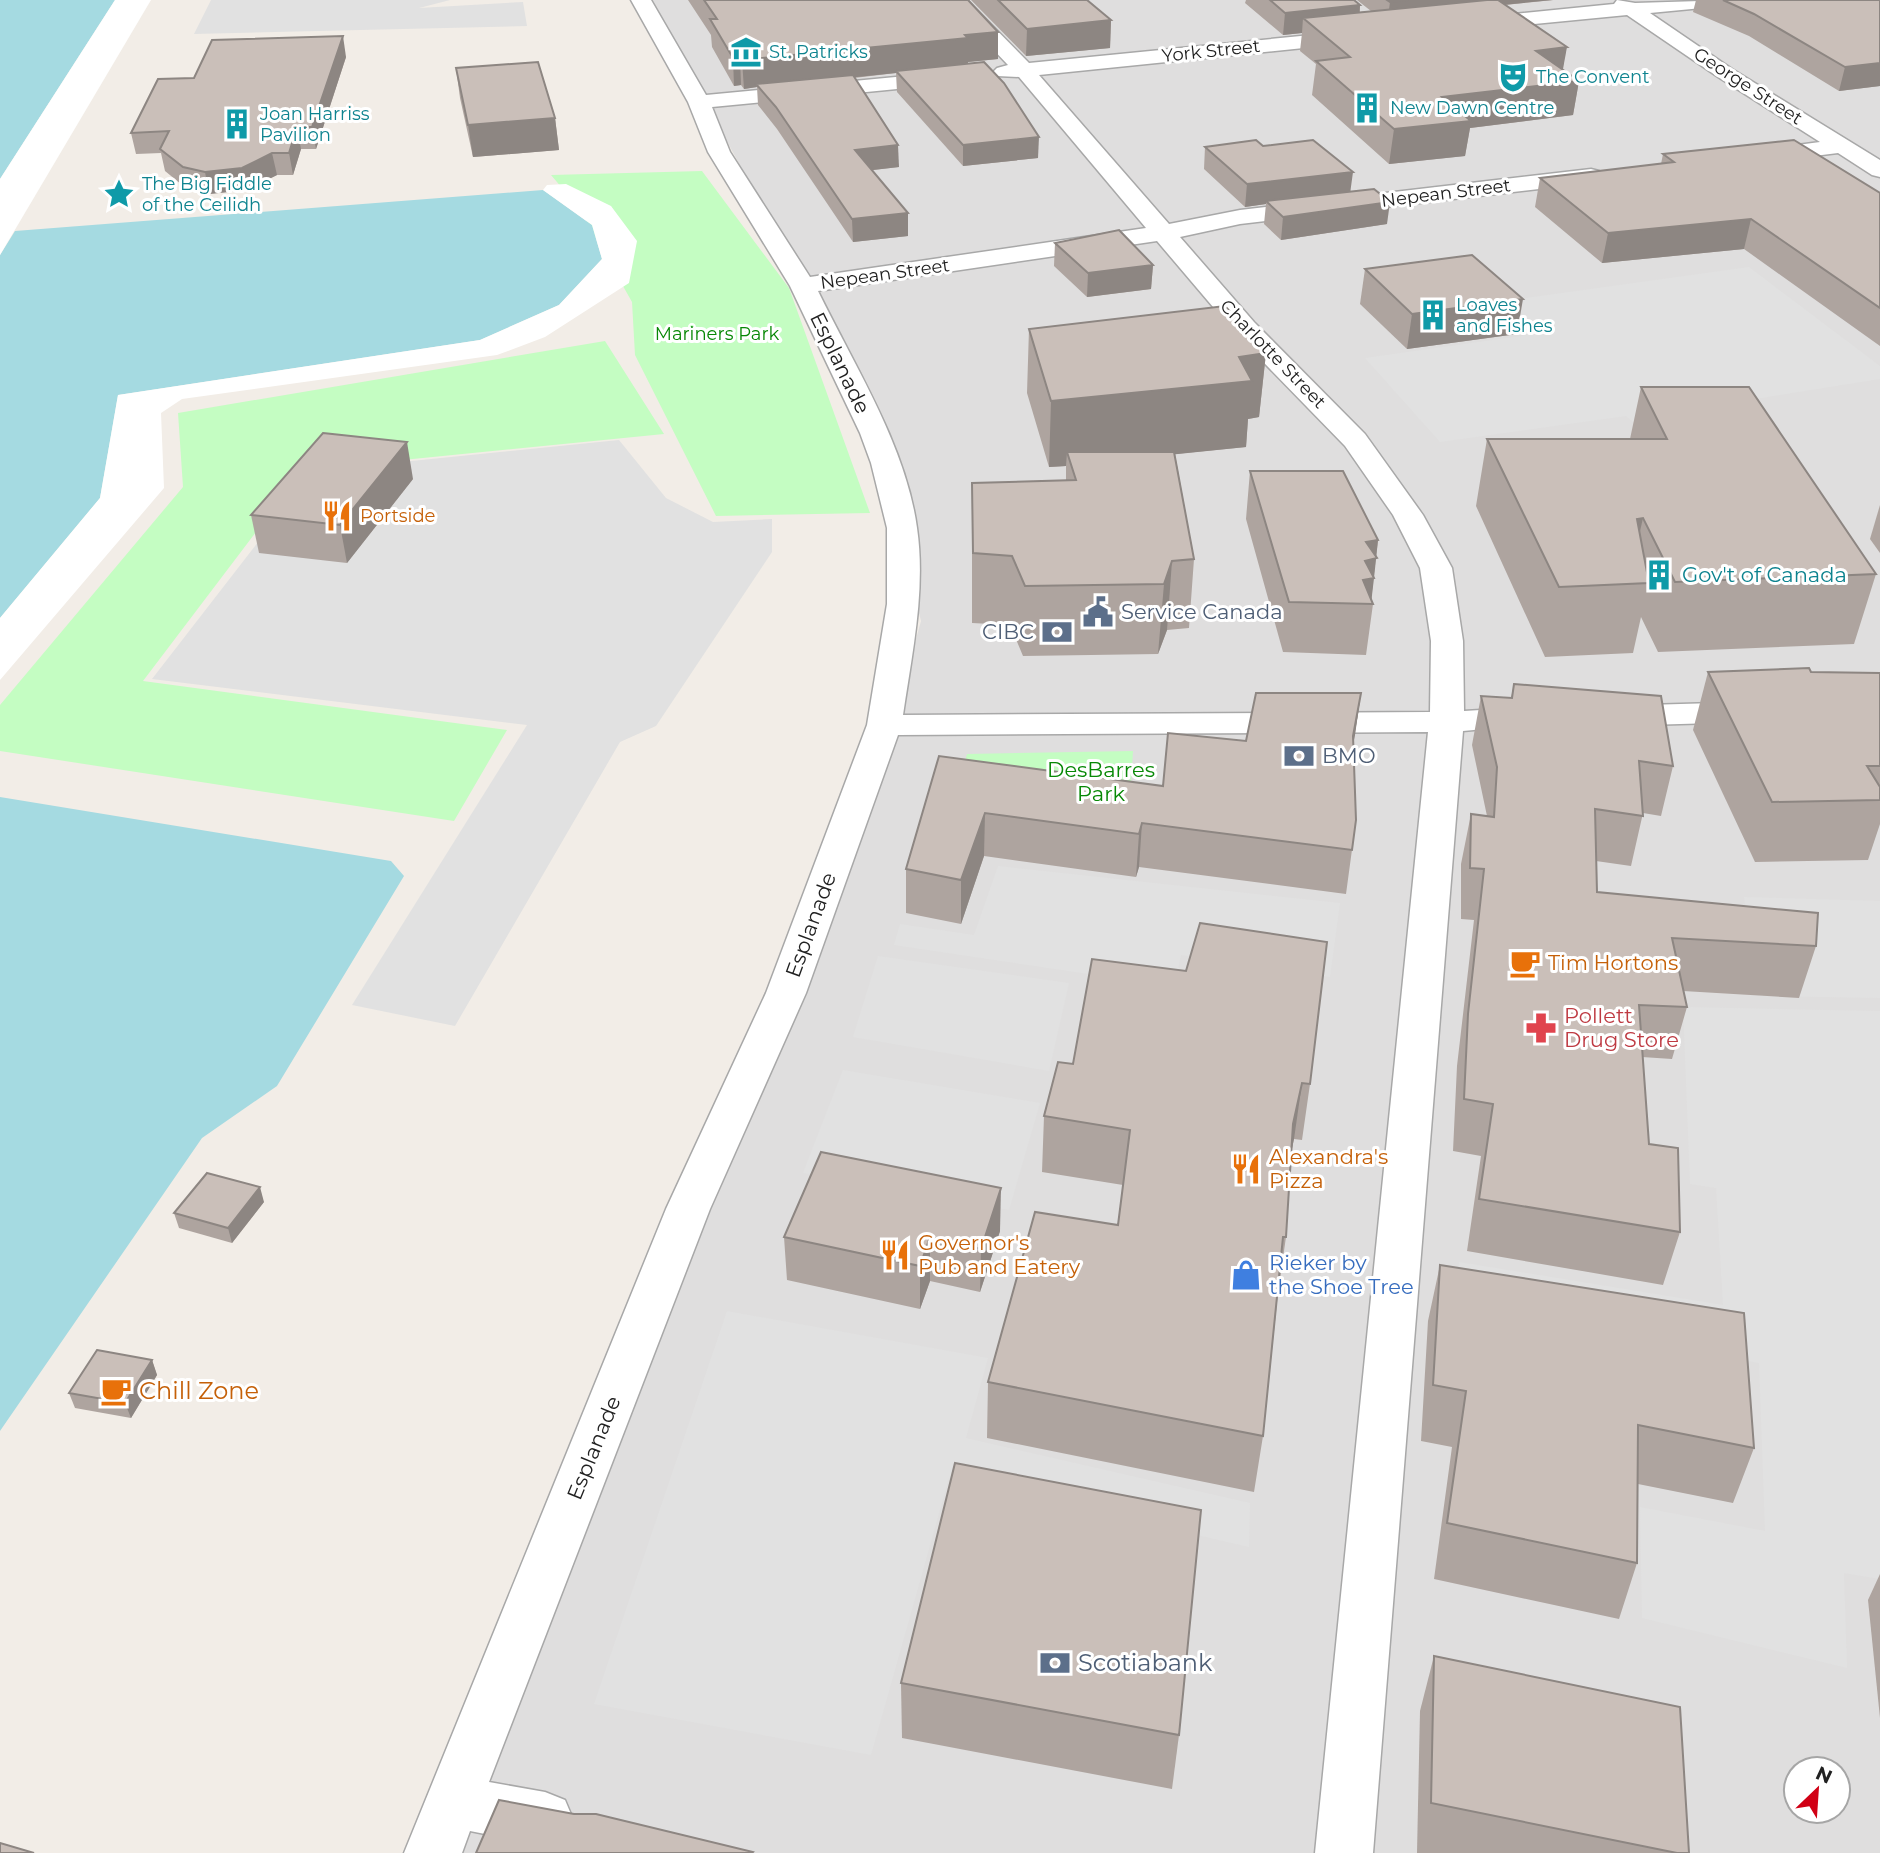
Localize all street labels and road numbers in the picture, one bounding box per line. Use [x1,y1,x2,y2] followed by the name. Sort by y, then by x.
[1161,35,1261,67] street label: York Street
[1689,43,1807,129] street label: George Street
[1380,174,1512,212] street label: Nepean Street
[819,254,951,294] street label: Nepean Street
[1215,295,1331,413] street label: Charlotte Street
[805,308,876,418] street label: Esplanade
[780,869,841,981] street label: Esplanade
[561,1392,626,1503] street label: Esplanade

